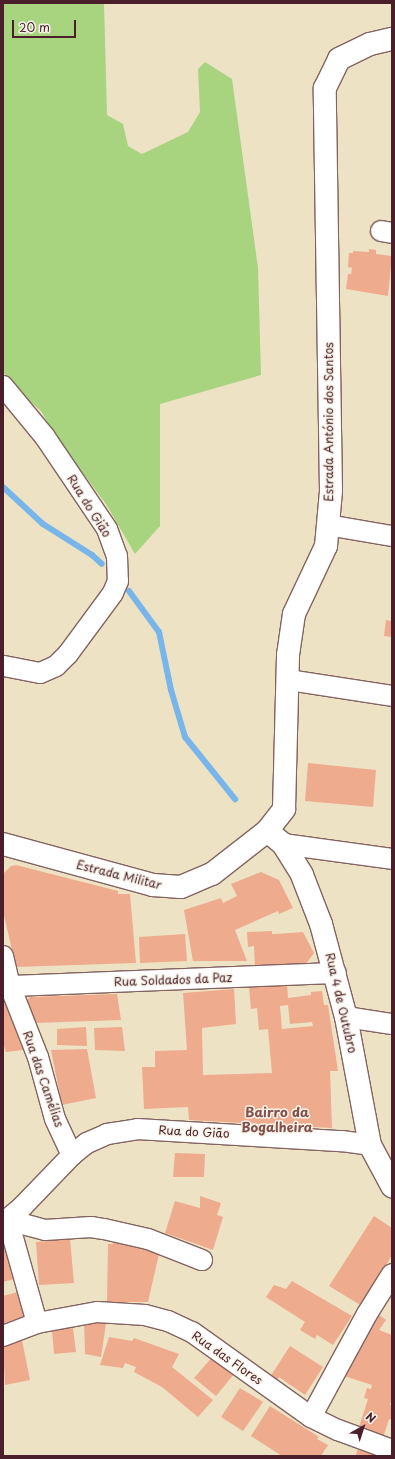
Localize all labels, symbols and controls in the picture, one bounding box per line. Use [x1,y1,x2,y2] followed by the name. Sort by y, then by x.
[14,12,78,38] scale bar
[19,18,50,36] text: 20 m
[322,342,336,502] street label: Estrada António dos Santos
[64,472,114,540] street label: Rua do Gião
[75,857,163,893] street label: Estrada Militar
[322,951,360,1055] street label: Rua 4 de Outubro
[113,971,233,989] street label: Rua Soldados da Paz
[19,1028,67,1130] street label: Rua das Camélias
[241,1105,313,1136] district label: Bairro da Bogalheira
[158,1123,230,1141] street label: Rua do Gião
[188,1328,266,1388] street label: Rua das Flores
[343,1407,383,1447] north arrow
[362,1408,380,1427] text: N

